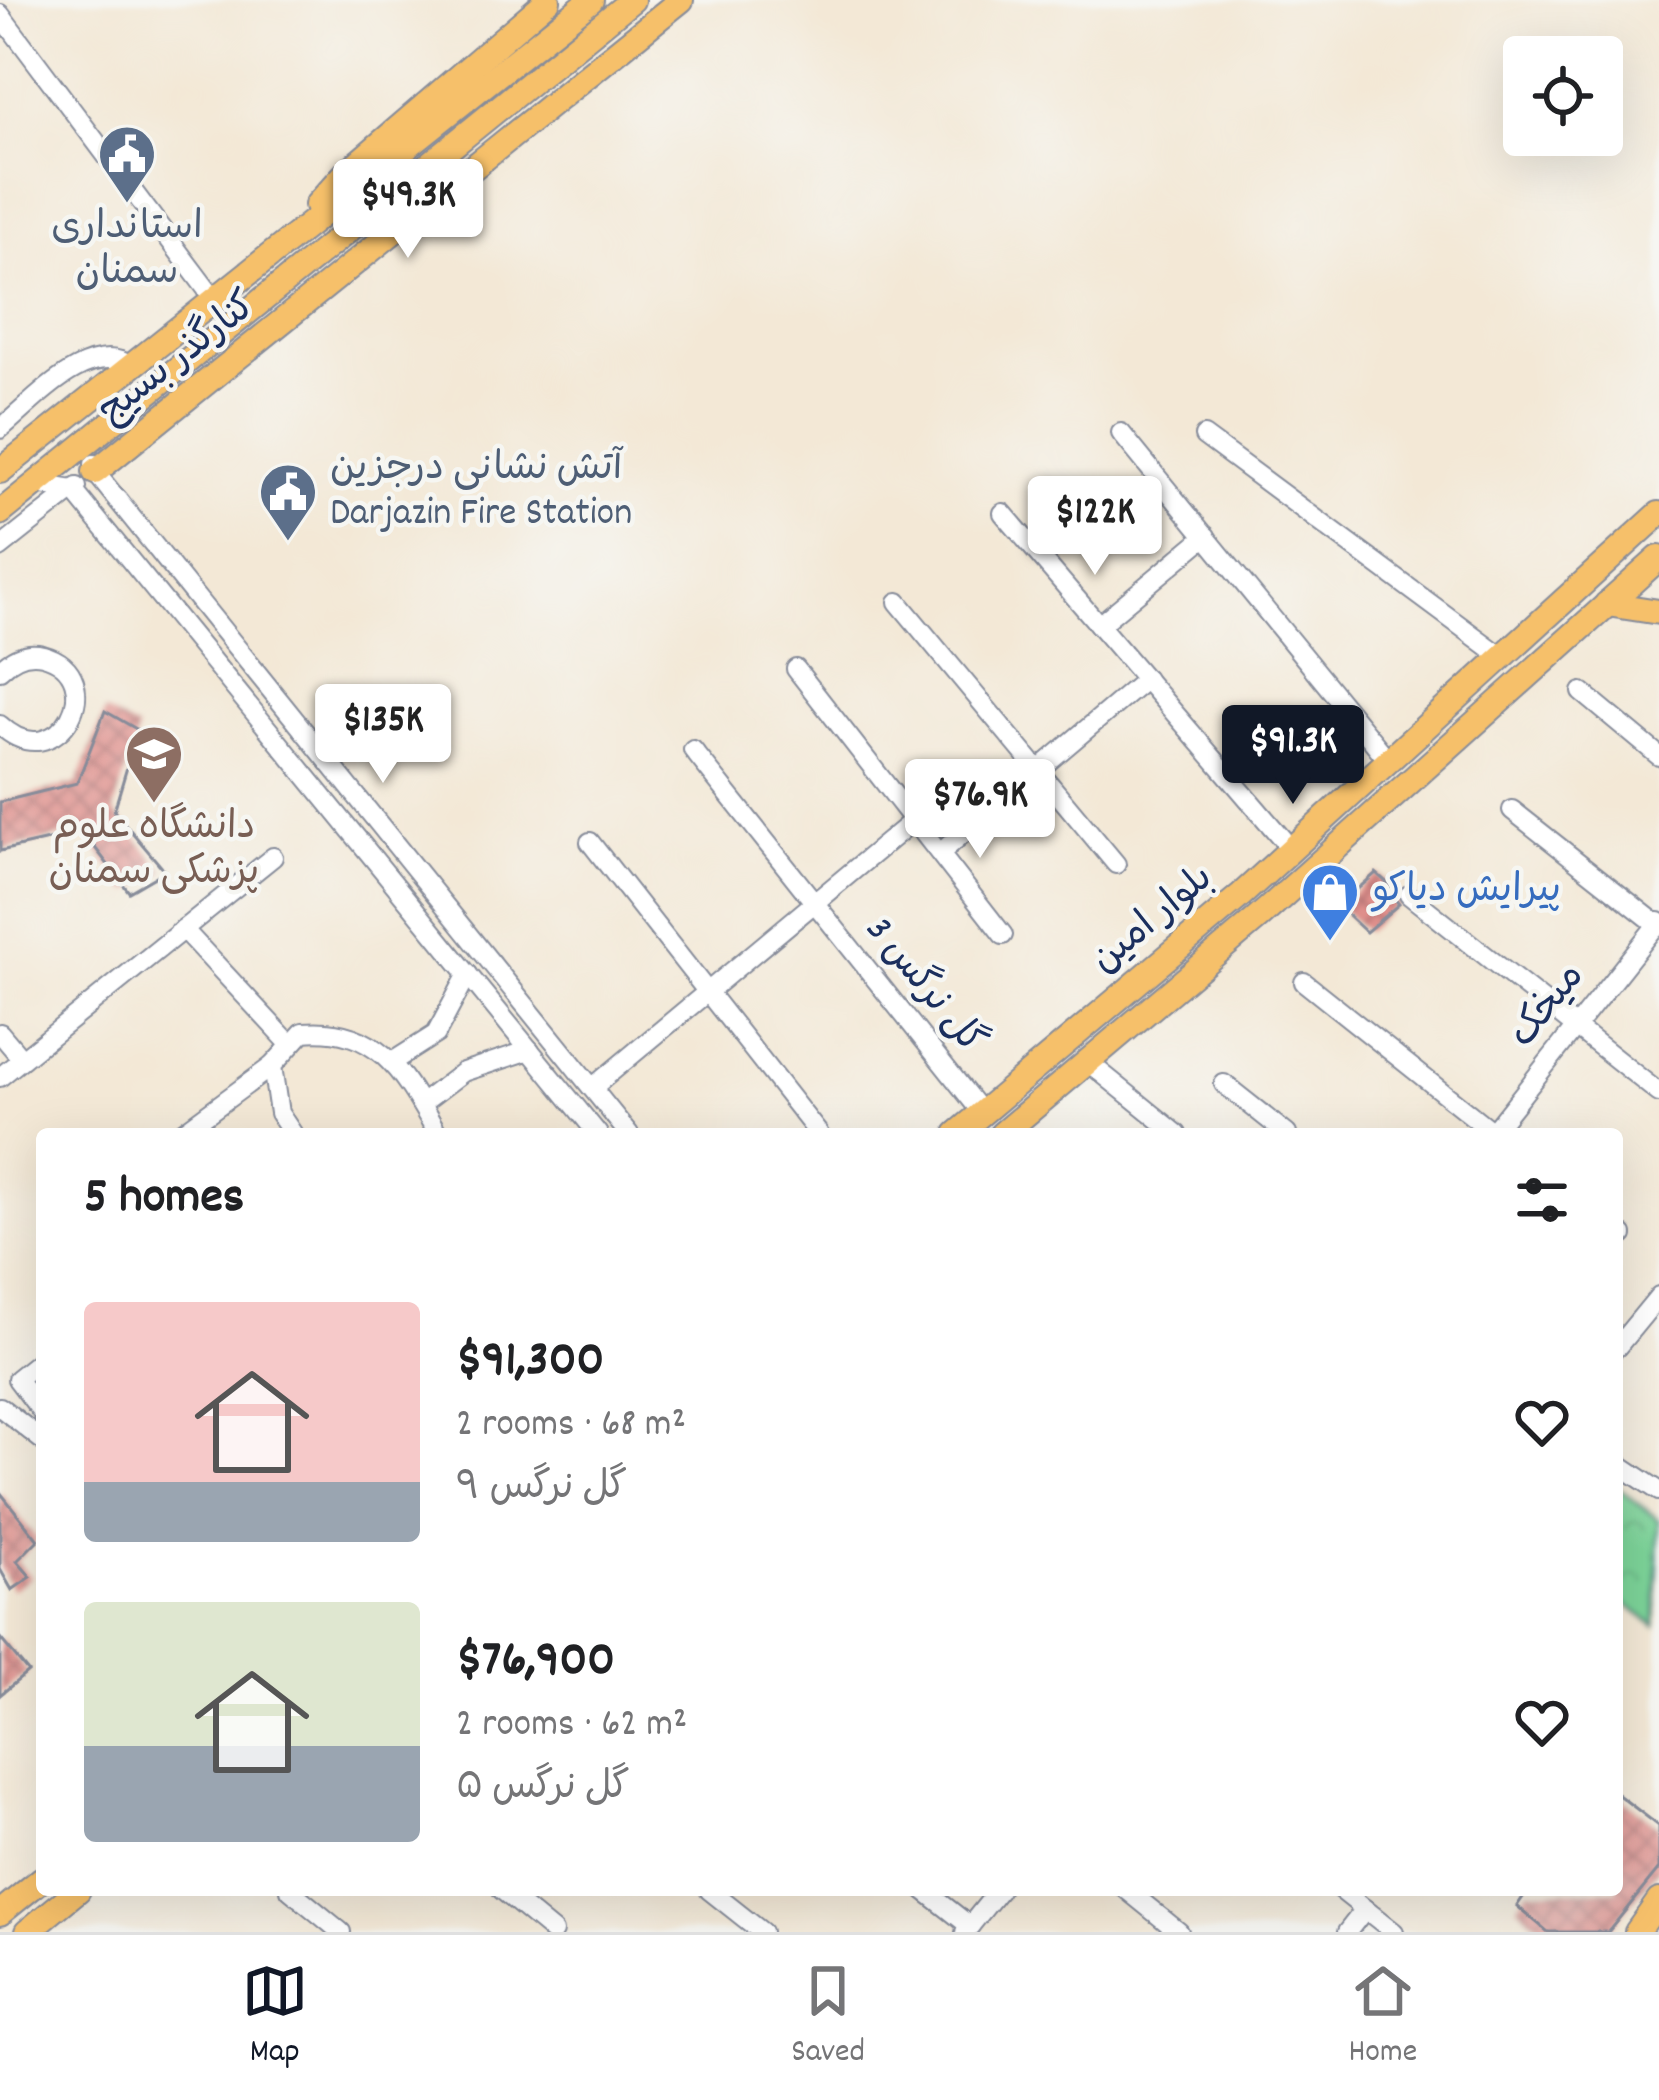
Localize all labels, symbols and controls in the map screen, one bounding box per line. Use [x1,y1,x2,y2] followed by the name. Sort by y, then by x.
[1503,36,1623,156] map controls
[1503,36,1623,156] button: locate
[96,123,158,205] public building icon: استانداری سمنان
[310,159,506,261] pin: $49.3K
[360,170,456,225] text: $49.3K
[51,202,203,302] place label: استانداری سمنان
[88,281,270,439] street label: کنارگذر بسیج
[330,443,632,543] place label: آتش نشانی درجزین Darjazin Fire Station
[257,461,319,543] public building icon: آتش نشانی درجزین Darjazin Fire Station
[1011,476,1179,578] pin: $122K
[1055,487,1135,542] text: $122K
[299,684,467,786] pin: $135K
[342,695,424,750] text: $135K
[1195,705,1391,807] pin: $91.3K
[1249,716,1337,771] text: $91.3K
[123,723,185,805] school or university icon: دانشگاه علوم پزشکی سمنان
[882,759,1078,861] pin: $76.9K
[932,770,1028,825] text: $76.9K
[49,802,259,902] place label: دانشگاه علوم پزشکی سمنان
[1081,853,1227,989] street label: بلوار امین
[1299,861,1361,943] shop icon: پیرایش دیاکو
[1370,865,1561,920] place label: پیرایش دیاکو
[850,906,996,1068] street label: گل نرگس 3
[1498,953,1600,1061] street label: میخک
[84,1164,244,1236] text: 5 homes
[1509,1167,1575,1233] icon: filters
[456,1327,604,1399] text: $91,300
[180,1350,324,1494] icon: home
[1509,1389,1575,1455] icon: heart
[456,1399,686,1454] text: 2 rooms · 68 m²
[456,1462,627,1517] text: گل نرگس ۹
[456,1627,615,1699] text: $76,900
[180,1650,324,1794] icon: home
[1509,1689,1575,1755] icon: heart
[456,1699,687,1754] text: 2 rooms · 62 m²
[456,1762,630,1817] text: گل نرگس ۵
[242,1958,308,2077] tab: Map
[791,1958,865,2077] tab: Saved
[1348,1958,1417,2077] tab: Home

